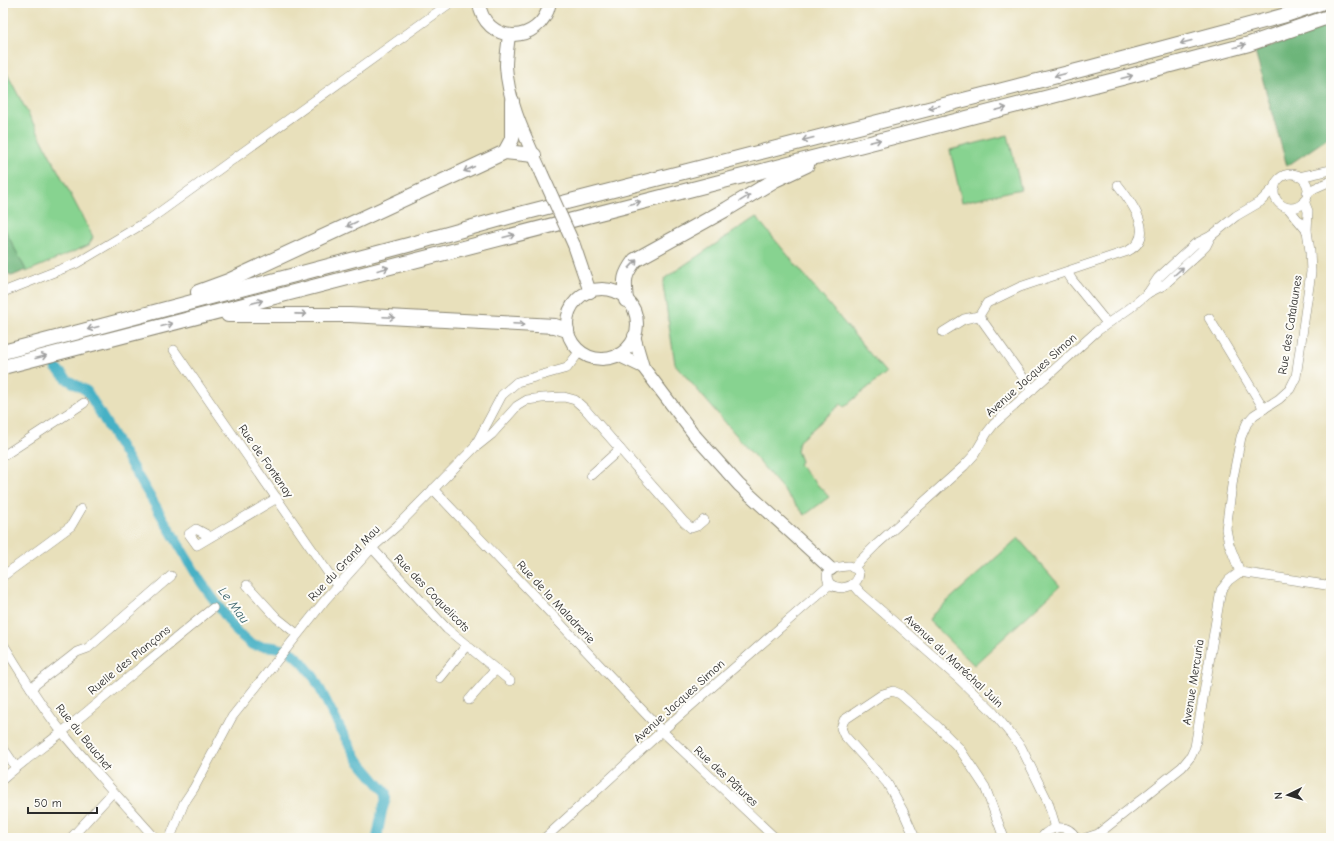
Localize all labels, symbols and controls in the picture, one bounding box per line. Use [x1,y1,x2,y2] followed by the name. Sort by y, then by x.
[1180,39,1193,46] one-way arrow
[1234,42,1247,50] one-way arrow
[1054,72,1067,79] one-way arrow
[1121,72,1134,80] one-way arrow
[928,104,941,111] one-way arrow
[995,105,1008,112] one-way arrow
[802,136,815,144] one-way arrow
[869,137,882,144] one-way arrow
[464,166,476,173] one-way arrow
[739,194,751,202] one-way arrow
[628,199,641,207] one-way arrow
[346,221,358,228] one-way arrow
[502,232,515,239] one-way arrow
[628,259,638,269] one-way arrow
[376,265,389,272] one-way arrow
[1174,266,1184,276] one-way arrow
[1275,274,1305,376] street label: Rue des Catalaunes
[250,298,263,305] one-way arrow
[294,311,307,318] one-way arrow
[382,314,395,321] one-way arrow
[160,320,173,328] one-way arrow
[512,320,525,328] one-way arrow
[87,325,100,333] one-way arrow
[983,330,1079,420] street label: Avenue Jacques Simon
[34,352,47,360] one-way arrow
[236,422,297,501] street label: Rue de Fontenay
[305,522,383,604] street label: Rue du Grand Mau
[391,551,473,635] street label: Rue des Coquelicots
[514,558,598,646] street label: Rue de la Maladrerie
[215,584,253,626] water label: Le Mau
[902,612,1006,710] street label: Avenue du Maréchal Juin
[85,622,173,698] street label: Ruelle des Plançons
[1179,638,1207,726] street label: Avenue Mercuria
[631,656,727,746] street label: Avenue Jacques Simon
[53,701,115,773] street label: Rue du Bauchet
[691,743,761,809] street label: Rue des Pâtures
[1268,775,1308,815] north arrow
[28,789,97,815] scale bar
[1272,792,1285,800] text: N
[34,796,62,810] text: 50 m

